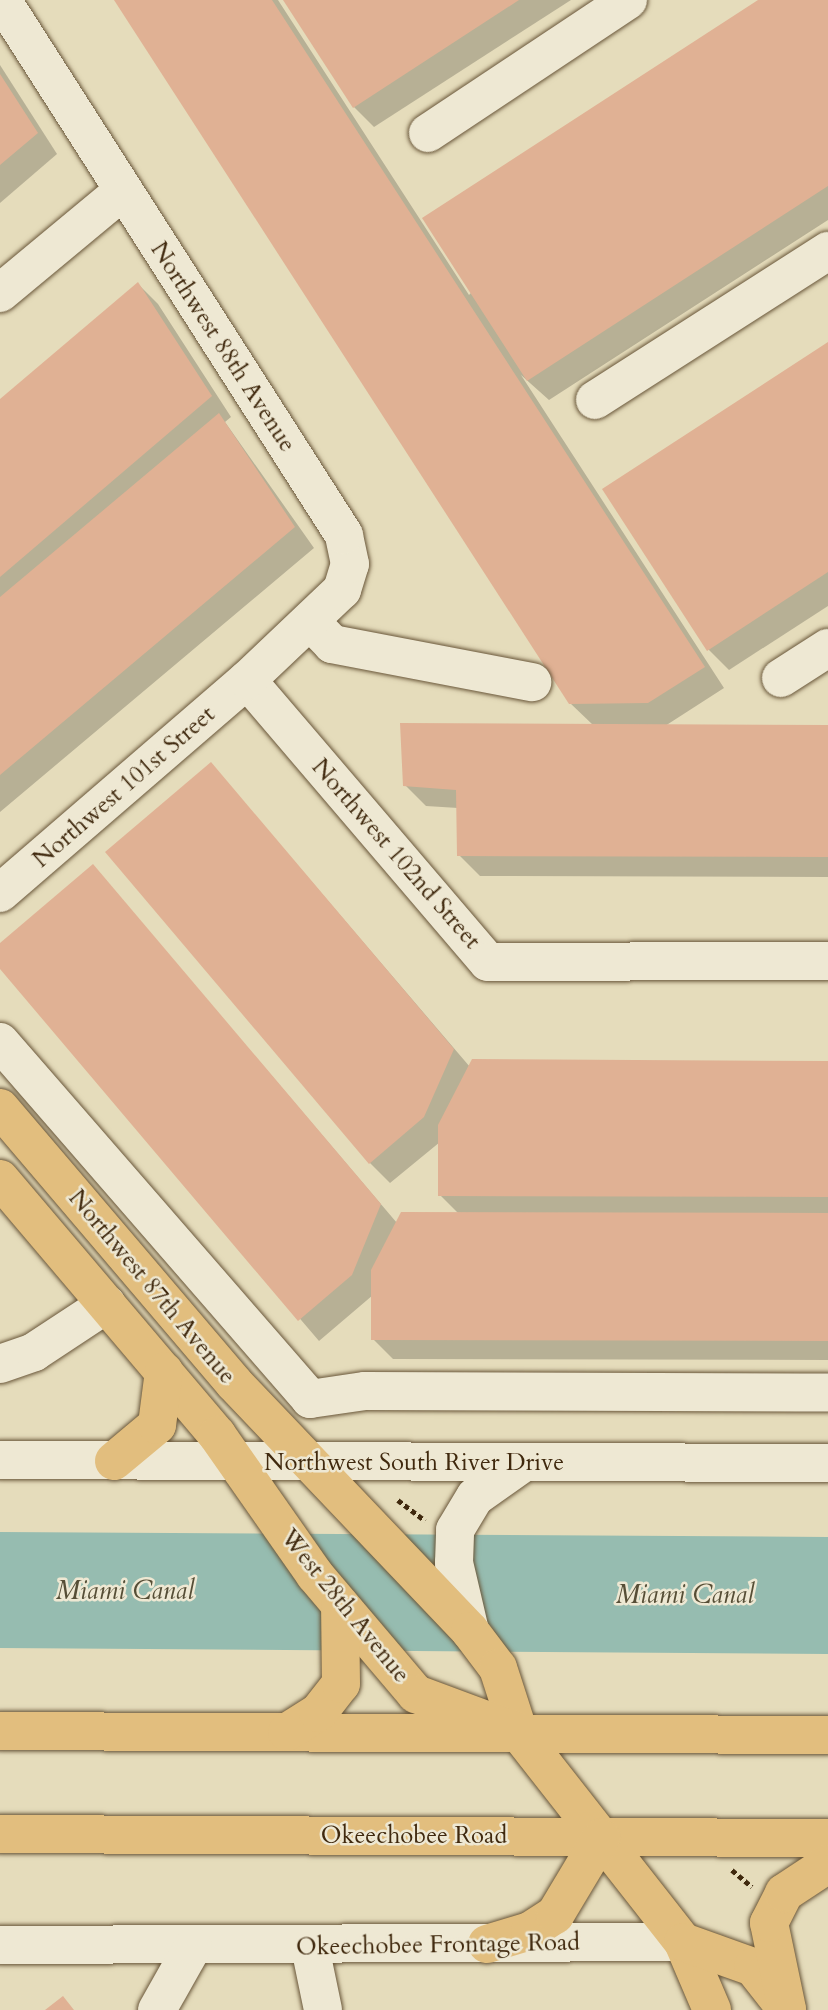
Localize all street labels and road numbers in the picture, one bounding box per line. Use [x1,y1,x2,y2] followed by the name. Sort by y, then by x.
[144,237,302,457] street label: Northwest 88th Avenue
[27,700,221,874] street label: Northwest 101st Street
[306,753,486,955] street label: Northwest 102nd Street
[62,1184,242,1390] street label: Northwest 87th Avenue
[264,1449,564,1477] street label: Northwest South River Drive
[274,1523,416,1689] street label: West 28th Avenue
[321,1822,507,1850] street label: Okeechobee Road
[296,1928,580,1962] street label: Okeechobee Frontage Road

